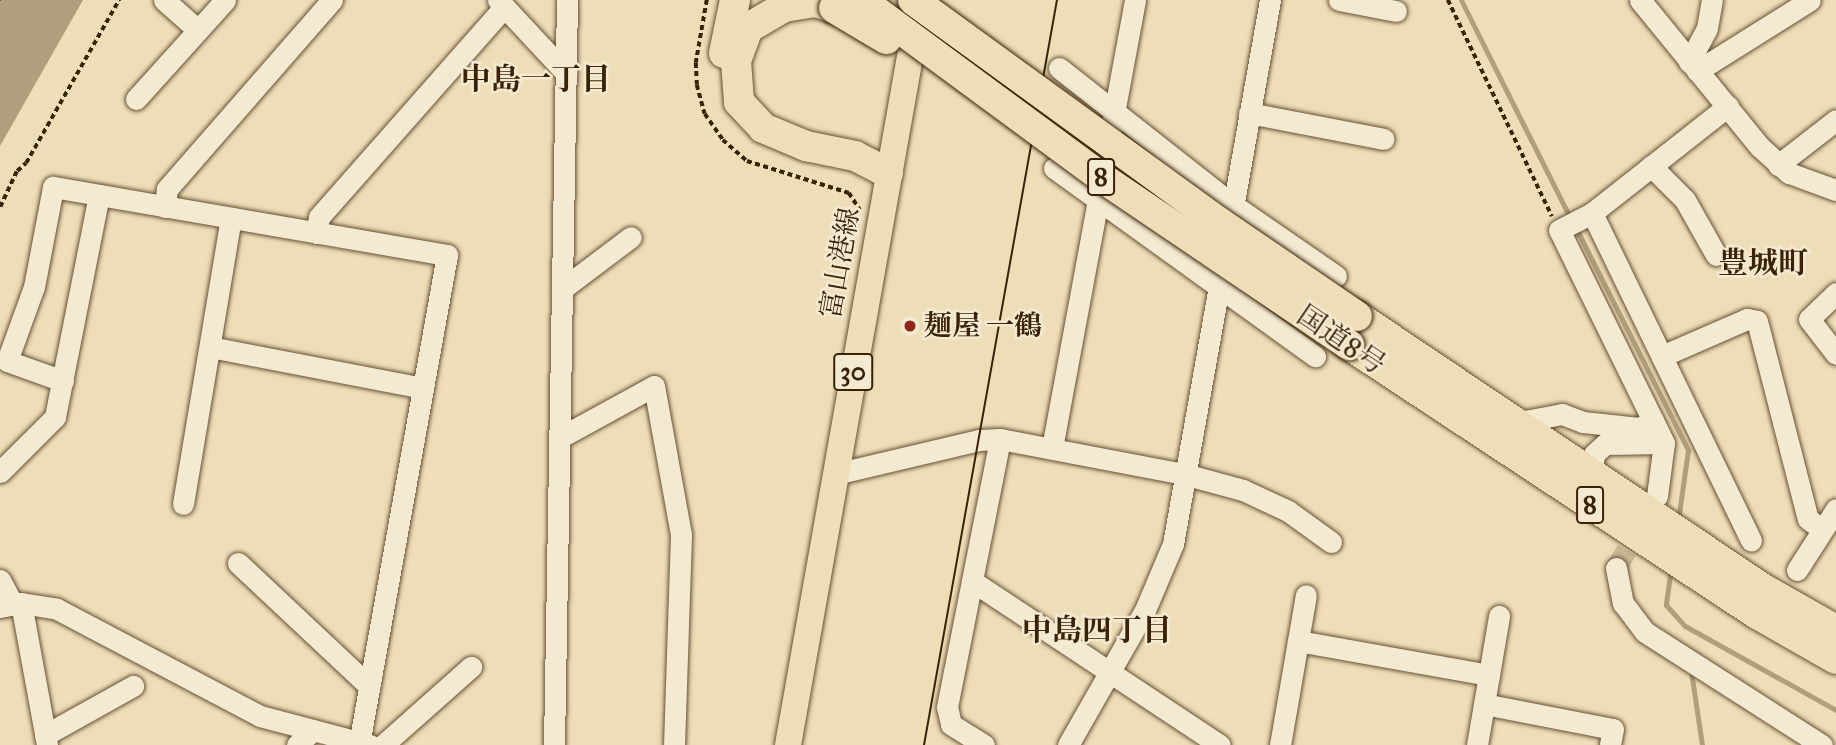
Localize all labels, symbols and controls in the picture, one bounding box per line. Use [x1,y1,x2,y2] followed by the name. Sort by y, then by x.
[461,61,611,97] district label: 中島一丁目
[1087,154,1115,200] road number: 8
[814,205,866,321] street label: 富山港線
[1718,245,1808,281] district label: 豊城町
[1291,298,1391,382] street label: 国道8号
[924,309,1042,343] place label: 麺屋 一鶴
[902,318,918,334] marker: 麺屋 一鶴
[832,350,874,394] road number: 30
[1576,482,1604,527] road number: 8
[1022,612,1172,648] district label: 中島四丁目

